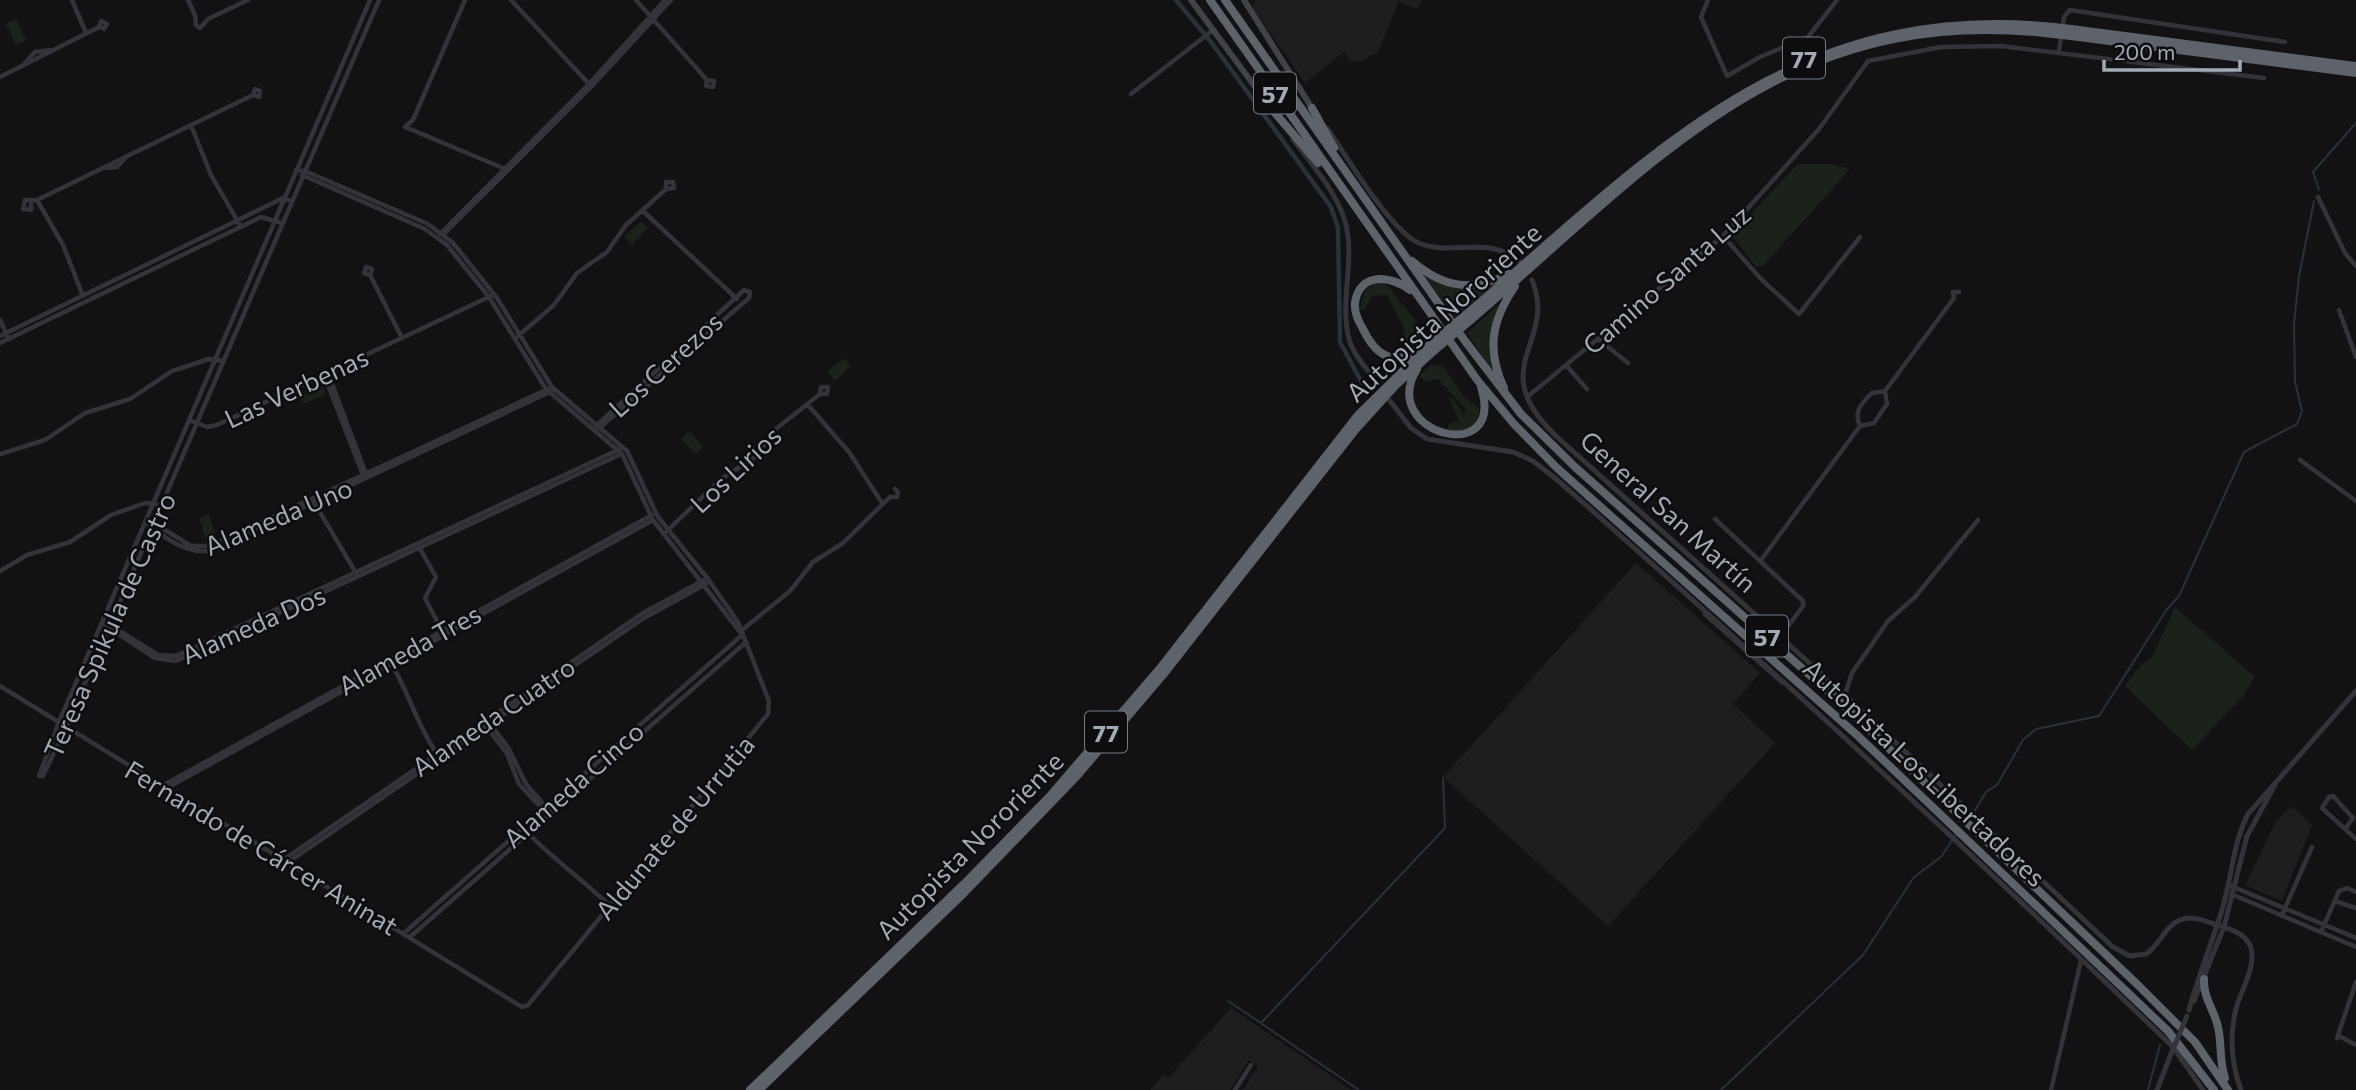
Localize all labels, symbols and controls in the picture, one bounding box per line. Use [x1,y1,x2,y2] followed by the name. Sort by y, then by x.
[2104,28,2240,72] scale bar
[1783,38,1825,78] road number: 77
[2114,39,2175,64] text: 200 m
[1254,72,1296,114] road number: 57
[1576,198,1756,360] street label: Camino Santa Luz
[1339,216,1547,408] street label: Autopista Nororiente
[602,305,728,423] street label: Los Cerezos
[219,340,373,434] street label: Las Verbenas
[683,419,787,519] street label: Los Lirios
[1575,424,1763,598] street label: General San Martín
[199,471,357,561] street label: Alameda Uno
[37,488,181,762] street label: Teresa Spikula de Castro
[176,578,330,670] street label: Alameda Dos
[332,597,486,701] street label: Alameda Tres
[1746,616,1788,656] road number: 57
[405,650,581,782] street label: Alameda Cuatro
[1798,652,2052,892] street label: Autopista Los Libertadores
[1085,712,1127,752] road number: 77
[496,715,650,853] street label: Alameda Cinco
[588,729,760,925] street label: Aldunate de Urrutia
[869,745,1069,945] street label: Autopista Nororiente
[120,753,404,941] street label: Fernando de Cárcer Aninat

